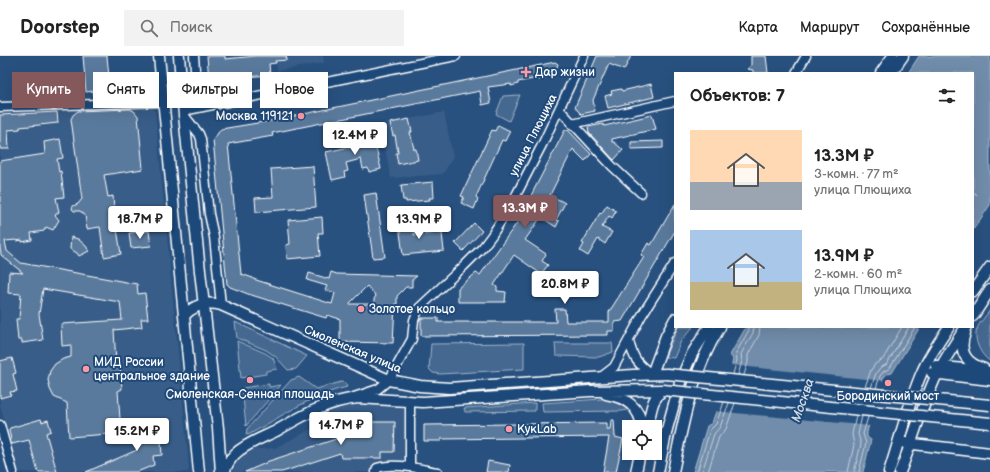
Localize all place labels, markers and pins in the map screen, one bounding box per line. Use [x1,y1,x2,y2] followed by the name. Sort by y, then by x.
[535,65,595,80] place label: Дар жизни
[520,66,532,78] marker: Дар жизни
[215,109,293,124] place label: Москва 119121
[296,111,306,121] marker: Москва 119121
[318,122,392,156] pin: 12.4M ₽
[488,195,562,229] pin: 13.3M ₽
[103,206,177,240] pin: 18.7M ₽
[382,206,456,240] pin: 13.9M ₽
[528,271,602,305] pin: 20.8M ₽
[369,302,455,317] place label: Золотое кольцо
[356,304,366,314] marker: Золотое кольцо
[94,355,210,384] place label: МИД России центральное здание
[81,364,91,374] marker: МИД России центральное здание
[245,375,255,385] marker: Смоленская-Сенная площадь
[883,378,893,388] marker: Бородинский мост
[166,387,334,402] place label: Смоленская-Сенная площадь
[837,389,940,404] place label: Бородинский мост
[304,412,378,446] pin: 14.7M ₽
[100,418,174,452] pin: 15.2M ₽
[517,422,557,437] place label: КукLab
[504,424,514,434] marker: КукLab

